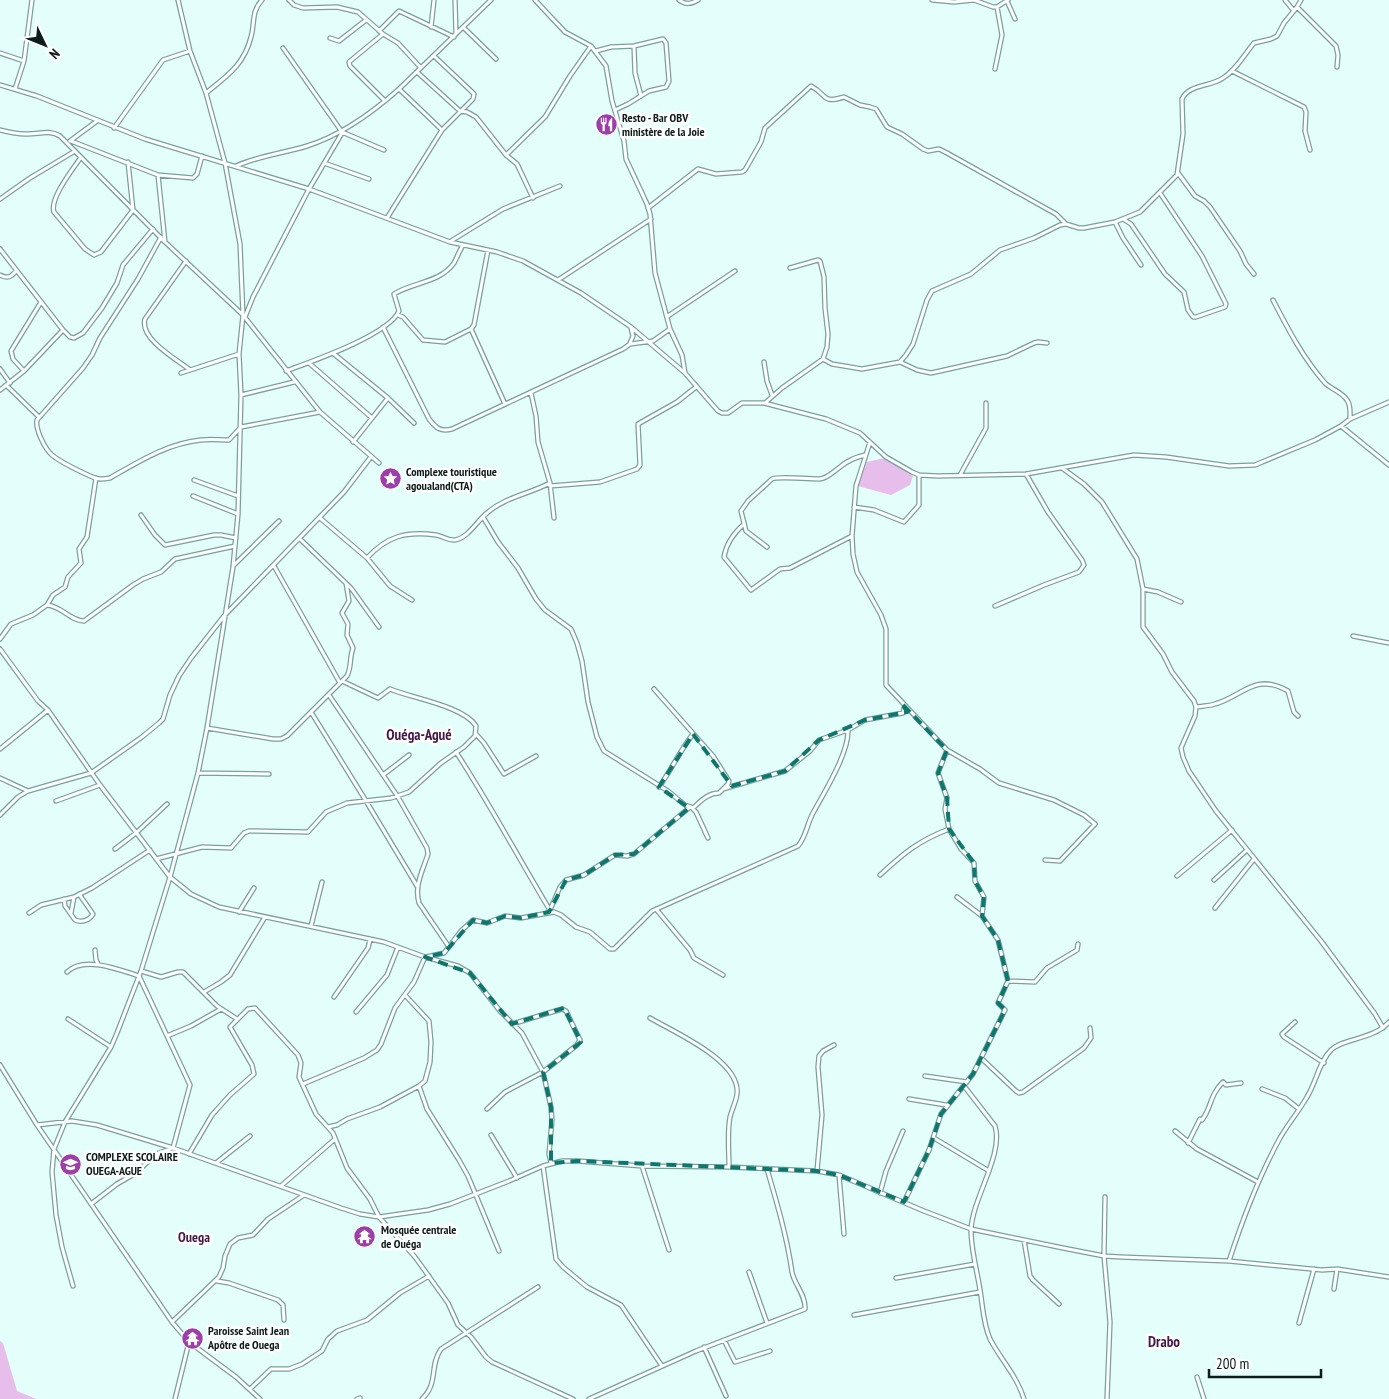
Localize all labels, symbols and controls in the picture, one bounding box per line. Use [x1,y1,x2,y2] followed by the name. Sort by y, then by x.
[20,20,70,70] north arrow
[45,45,64,63] text: N
[622,110,705,139] place label: Resto - Bar OBV ministère de la Joie
[594,113,618,137] restaurant icon: Resto - Bar OBV ministère de la Joie
[406,464,497,493] place label: Complexe touristique agoualand(CTA)
[378,467,402,491] place icon: Complexe touristique agoualand(CTA)
[386,725,452,744] district label: Ouéga-Agué
[86,1149,178,1178] place label: COMPLEXE SCOLAIRE OUEGA-AGUE
[58,1152,82,1176] school or university icon: COMPLEXE SCOLAIRE OUEGA-AGUE
[381,1222,457,1251] place label: Mosquée centrale de Ouéga
[353,1225,377,1249] temple icon: Mosquée centrale de Ouéga
[178,1228,210,1246] district label: Ouega
[207,1323,289,1352] place label: Paroisse Saint Jean Apôtre de Ouega
[180,1326,204,1350] temple icon: Paroisse Saint Jean Apôtre de Ouega
[1148,1332,1180,1351] district label: Drabo
[1209,1346,1322,1378] scale bar
[1216,1354,1249,1373] text: 200 m

